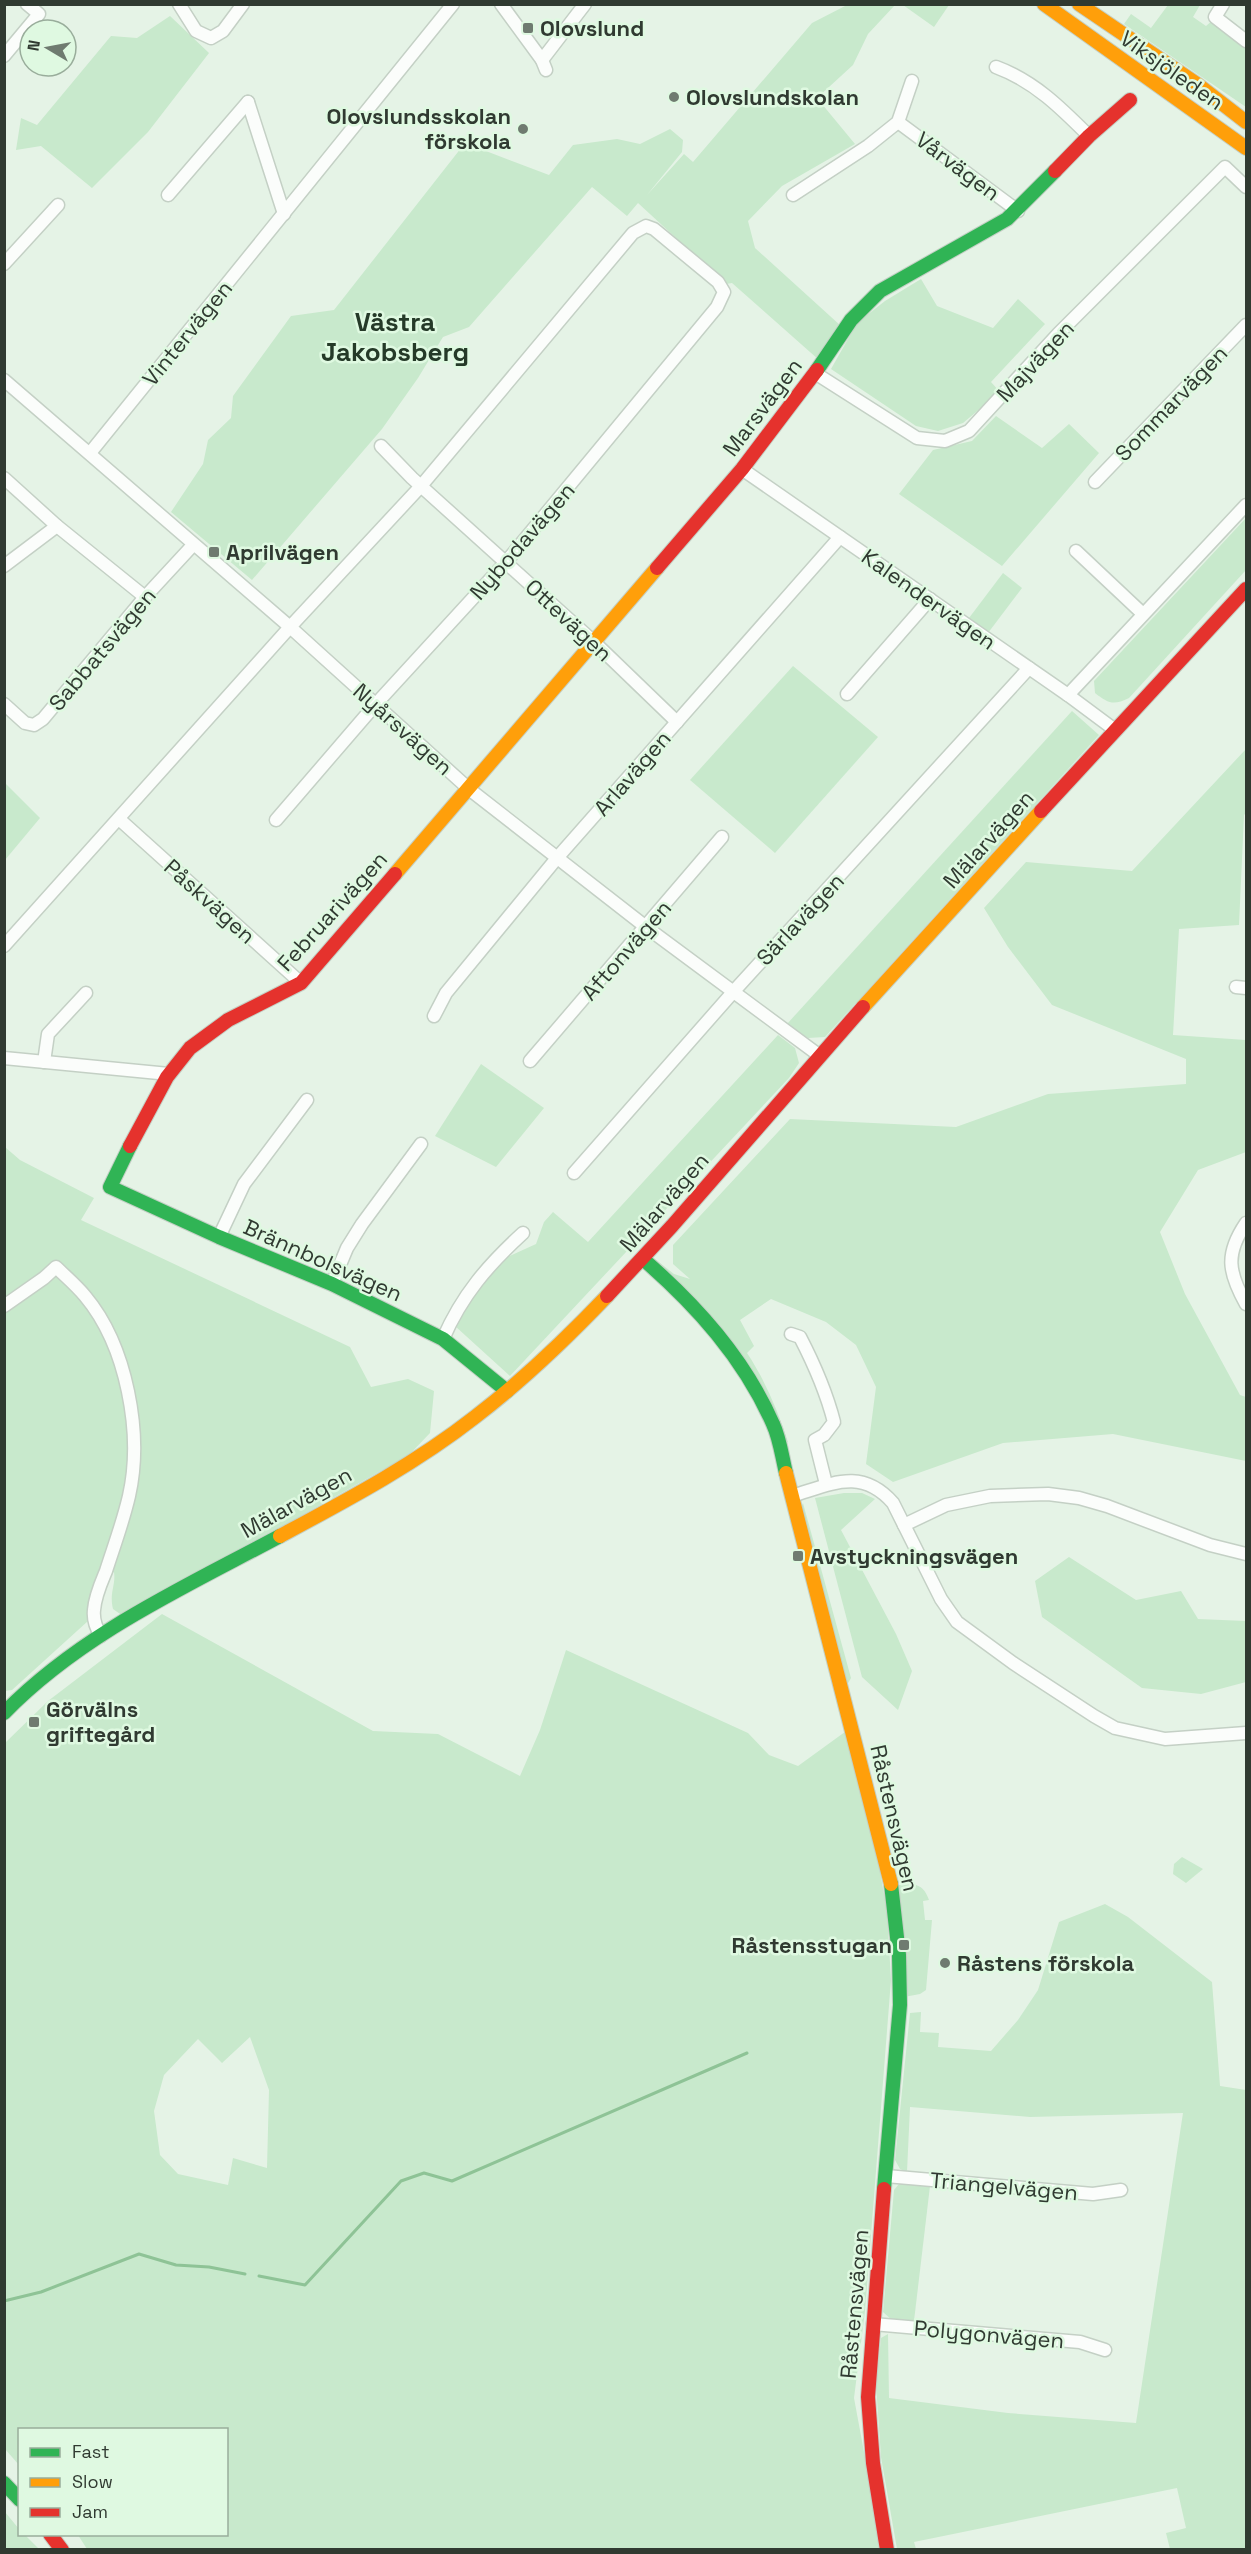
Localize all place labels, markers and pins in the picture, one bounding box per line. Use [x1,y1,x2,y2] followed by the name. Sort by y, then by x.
[540,14,644,42] place label: Olovslund
[521,21,535,35] marker: Olovslund
[686,83,859,111] place label: Olovslundskolan
[667,90,681,104] marker: Olovslundskolan
[326,102,511,155] place label: Olovslundsskolan förskola
[516,122,530,136] marker: Olovslundsskolan förskola
[226,538,339,566] place label: Aprilvägen
[207,545,221,559] marker: Aprilvägen
[810,1542,1018,1570] place label: Avstyckningsvägen
[791,1549,805,1563] marker: Avstyckningsvägen
[46,1695,155,1748] place label: Görvälns griftegård
[27,1715,41,1729] marker: Görvälns griftegård
[732,1931,892,1959] place label: Råstensstugan
[897,1938,911,1952] marker: Råstensstugan
[957,1949,1135,1977] place label: Råstens förskola
[938,1956,952,1970] marker: Råstens förskola

